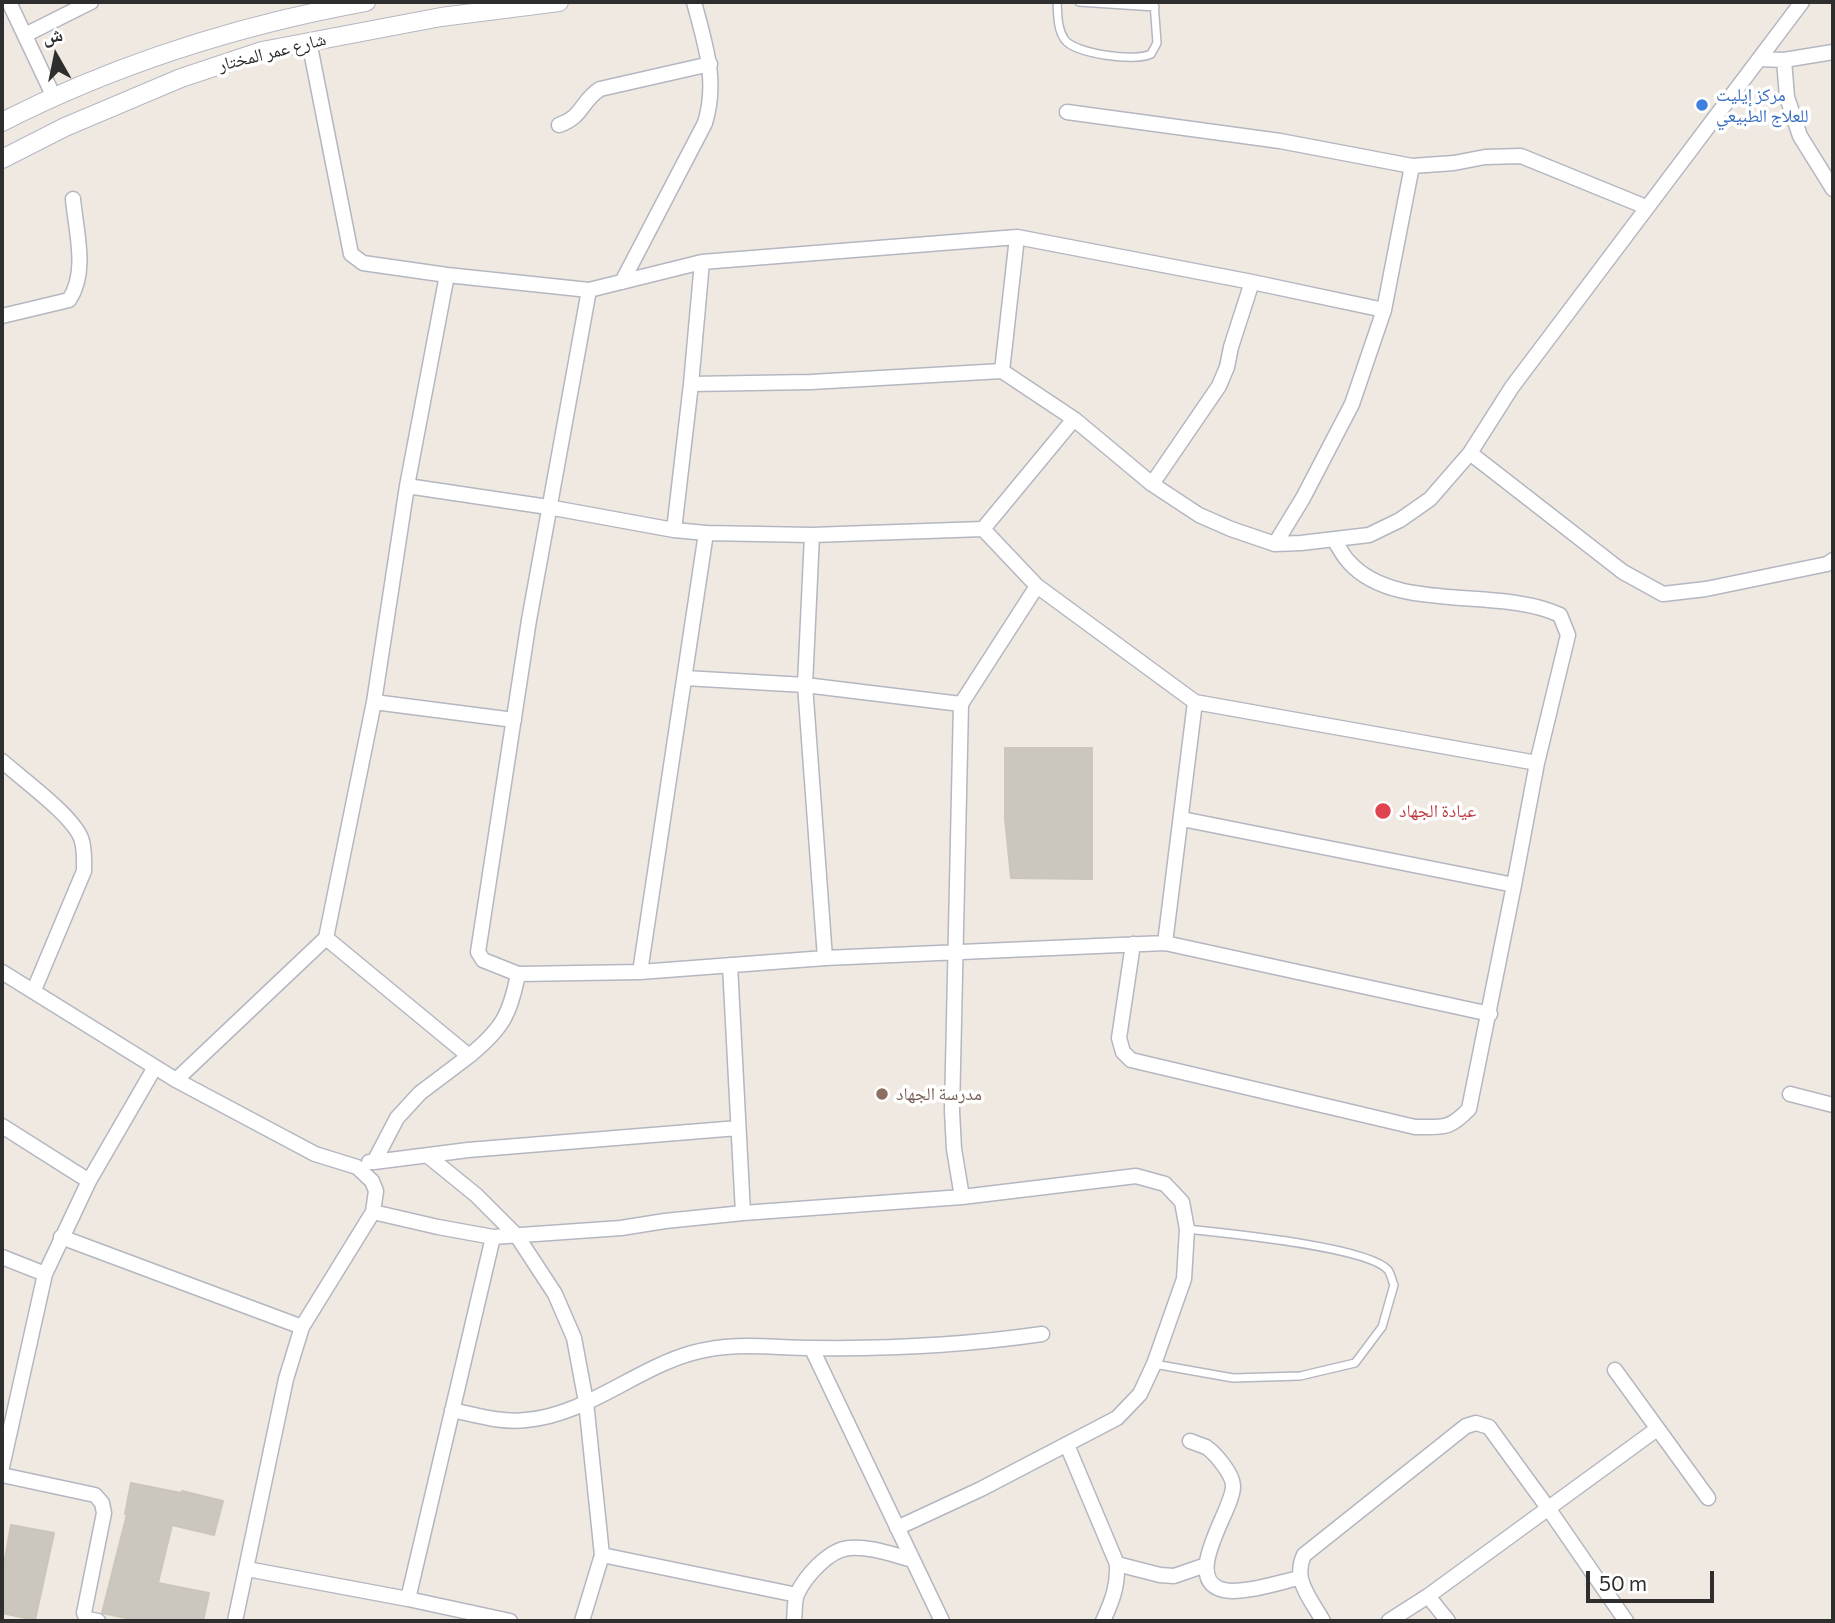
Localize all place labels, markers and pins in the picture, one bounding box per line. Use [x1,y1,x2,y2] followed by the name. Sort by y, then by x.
[1716,84,1809,126] place label: مركز إيليت للعلاج الطبيعي
[1694,97,1710,113] marker: مركز إيليت للعلاج الطبيعي
[1399,800,1476,822] place label: عيادة الجهاد
[1373,801,1393,821] marker: عيادة الجهاد
[896,1083,982,1105] place label: مدرسة الجهاد
[874,1086,890,1102] marker: مدرسة الجهاد

